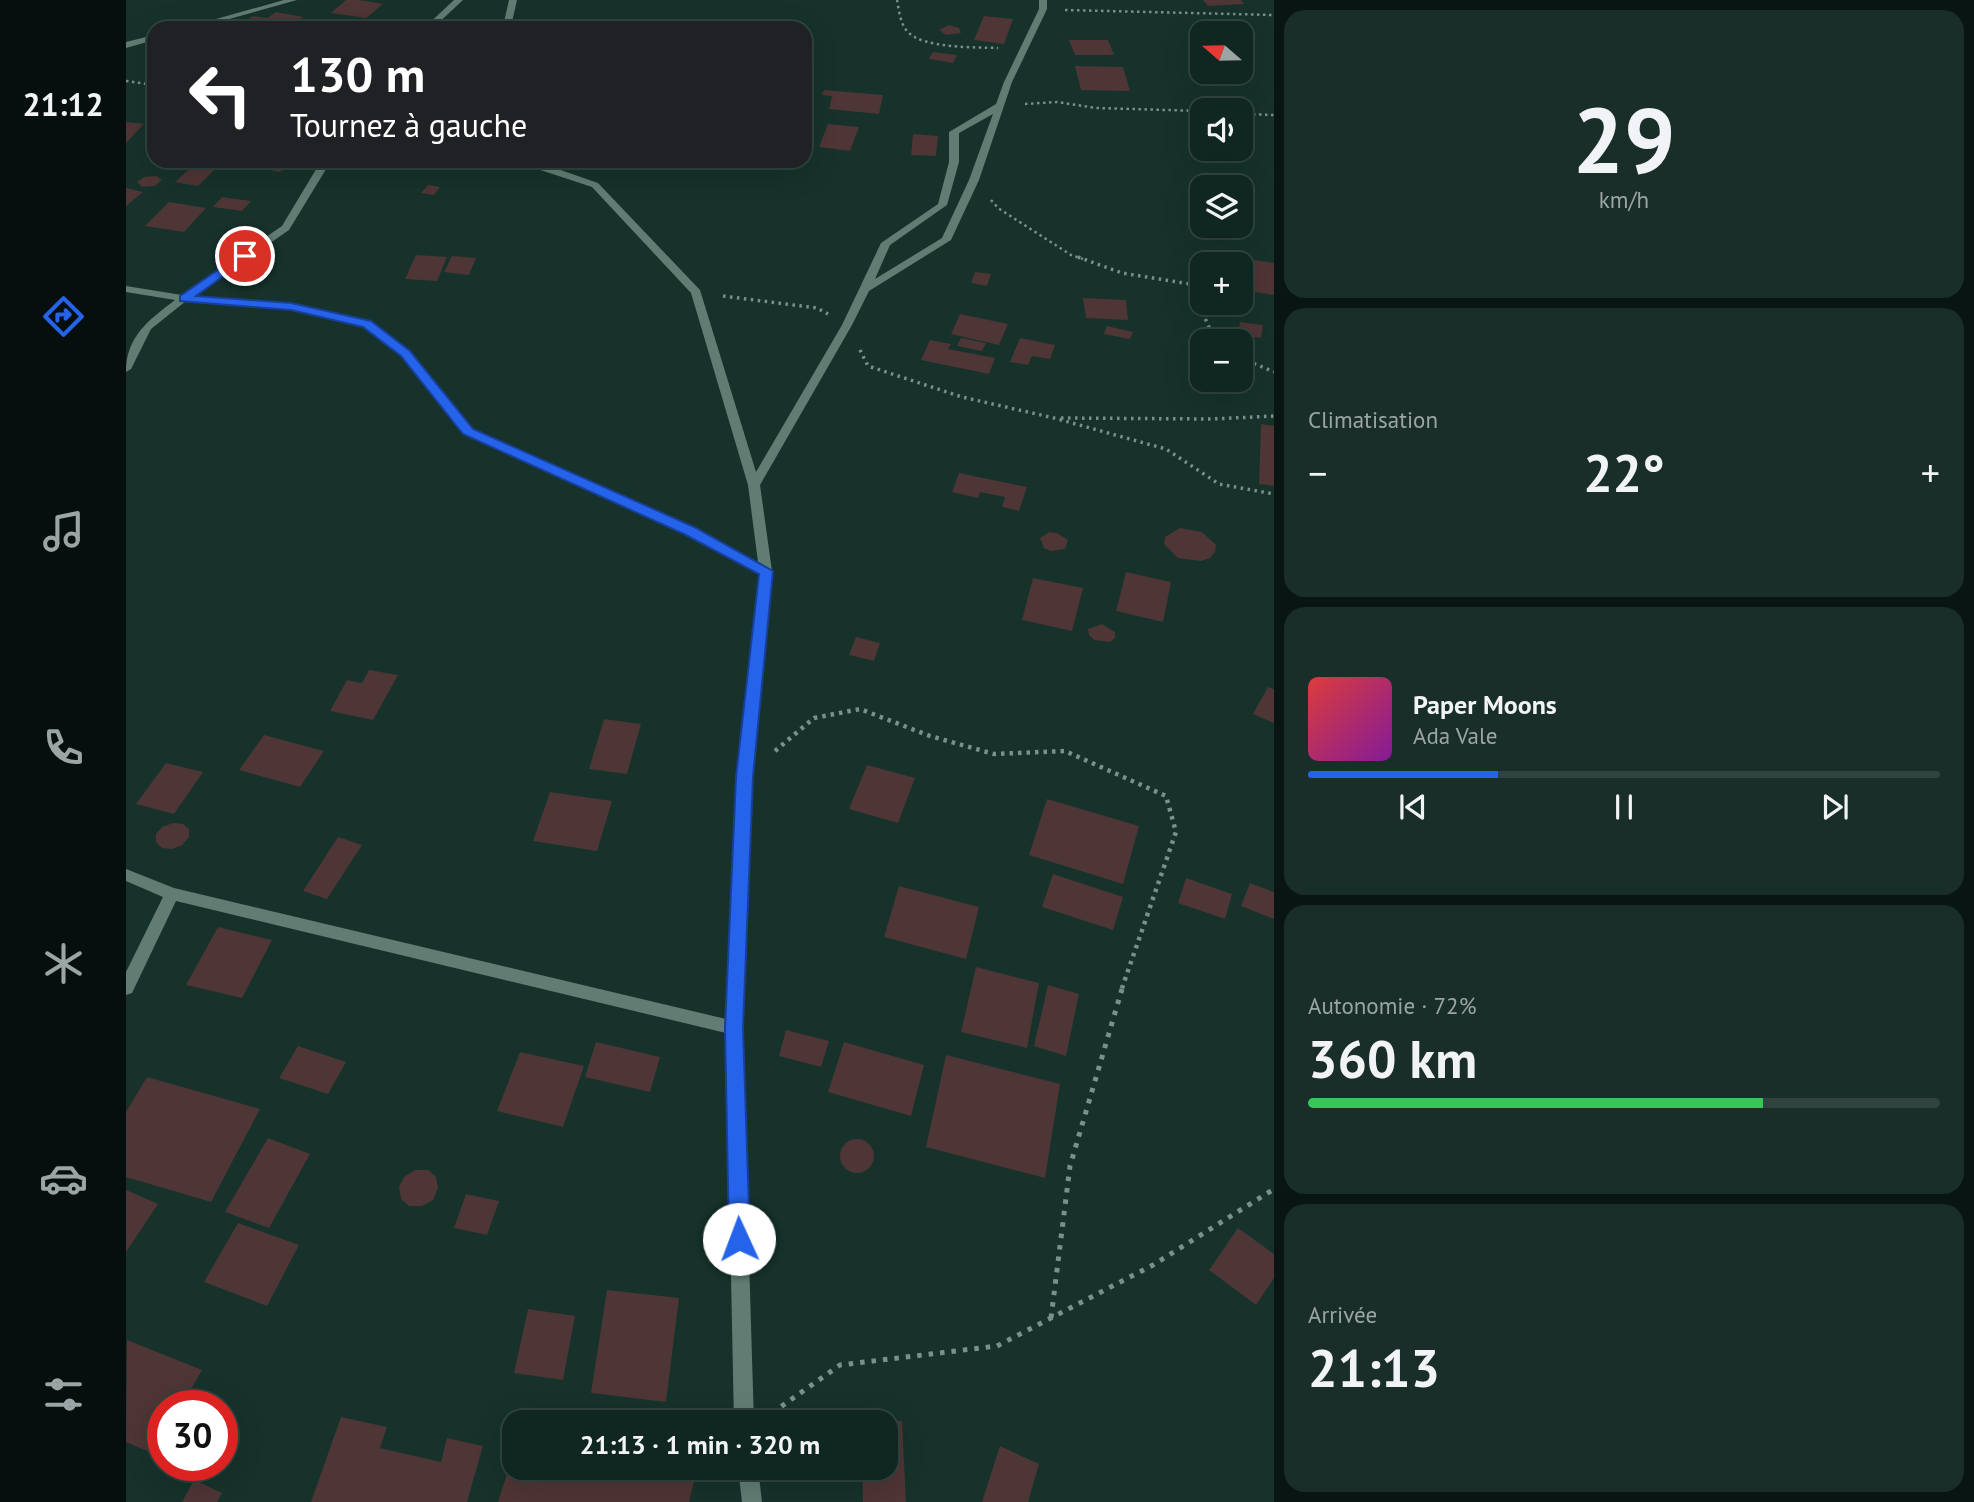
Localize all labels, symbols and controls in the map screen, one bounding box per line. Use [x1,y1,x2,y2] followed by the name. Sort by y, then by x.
[1190,21,1253,84] north arrow
[1190,21,1253,392] map controls
[290,42,425,106] text: 130 m
[175,49,266,140] icon: left
[1572,80,1676,198] text: 29
[22,83,104,125] text: 21:12
[1190,98,1253,161] button: sound
[290,104,527,146] text: Tournez à gauche
[1190,175,1253,238] button: layers
[1599,185,1649,214] text: km/h
[215,226,275,286] pin
[226,237,264,275] icon: arrive
[1190,252,1253,315] button: +
[39,292,88,341] icon: directions
[1190,329,1253,392] button: −
[1308,405,1438,434] text: Climatisation
[1583,439,1665,506] text: 22°
[1308,448,1327,497] text: −
[1921,448,1940,497] text: +
[39,507,88,556] icon: music
[1413,688,1557,721] text: Paper Moons
[1413,721,1497,750] text: Ada Vale
[39,723,88,772] icon: phone
[1394,788,1432,826] icon: previous
[1605,788,1643,826] icon: pause
[1816,788,1854,826] icon: next
[39,939,88,988] icon: climate
[1308,991,1476,1020] text: Autonomie · 72%
[1308,1025,1477,1092] text: 360 km
[39,1154,88,1203] icon: car
[702,1202,776,1276] position arrow
[1308,1300,1377,1329] text: Arrivée
[1308,1334,1440,1401] text: 21:13
[39,1370,88,1419] icon: filters
[147,1390,238,1481] speed limit sign: 30
[580,1428,820,1461] text: 21:13 · 1 min · 320 m

